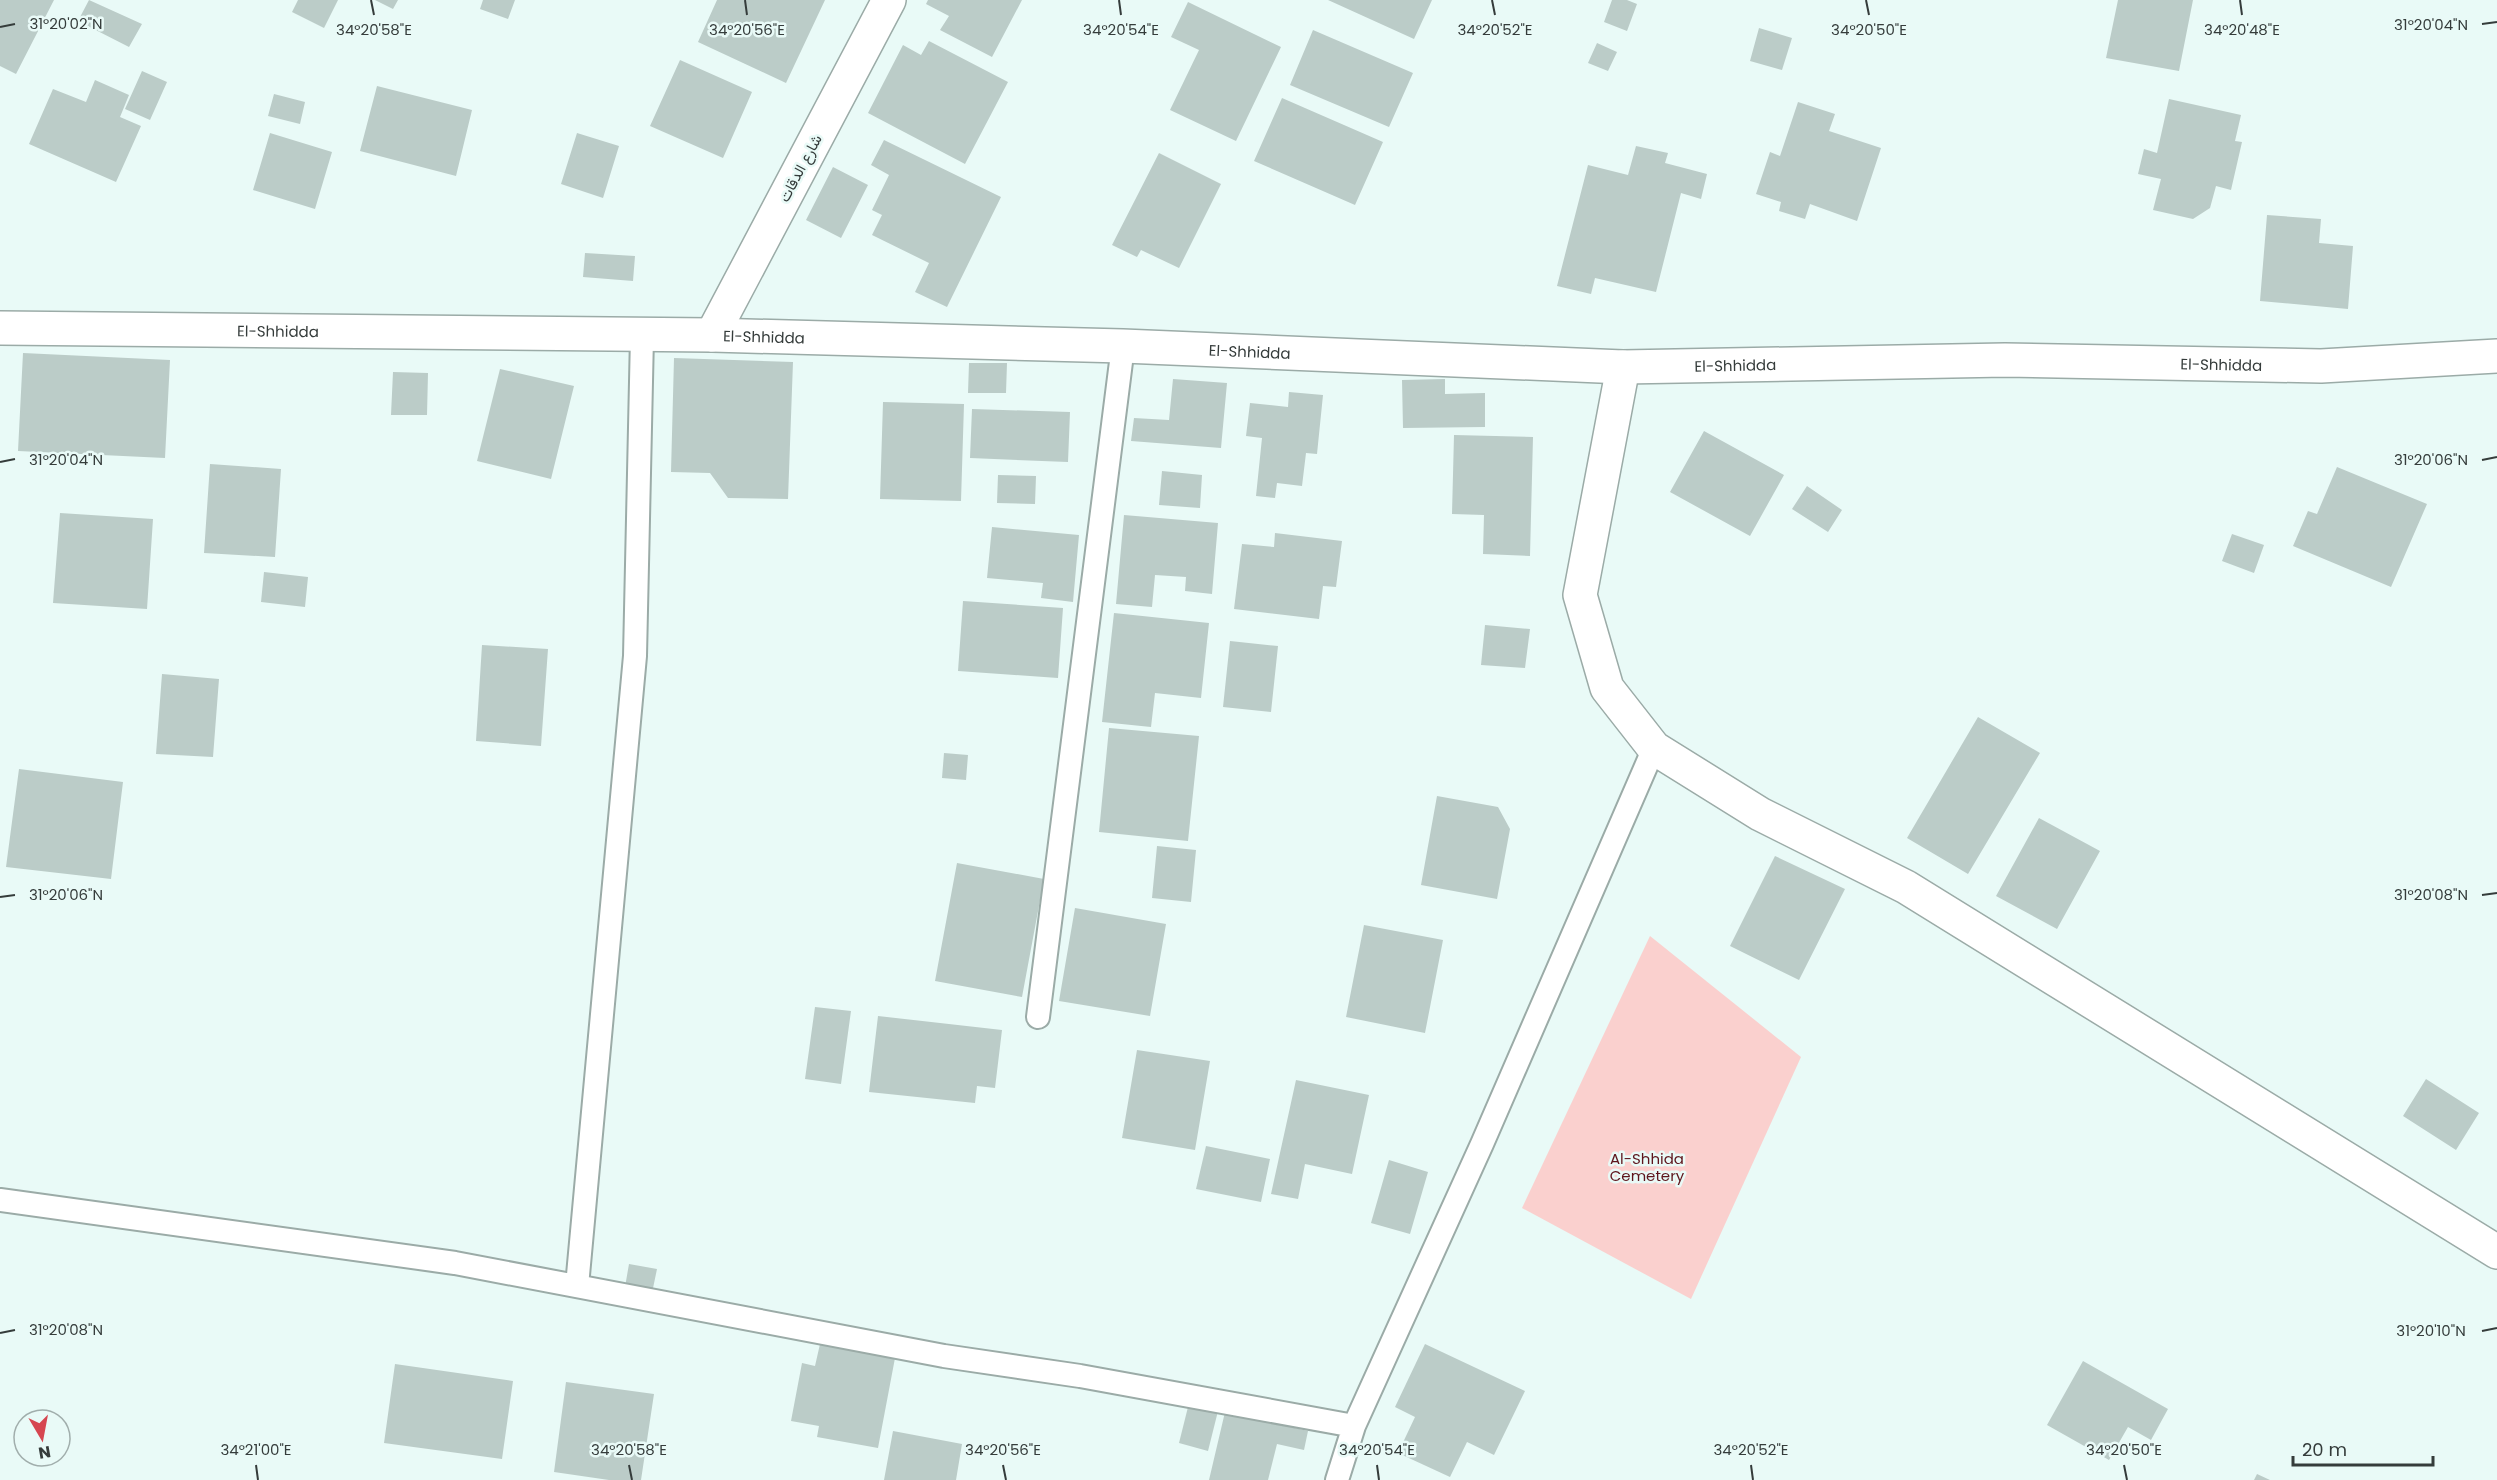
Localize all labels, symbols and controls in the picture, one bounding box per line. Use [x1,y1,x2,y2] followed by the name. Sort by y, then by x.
[29,13,103,34] text: 31°20'02"N
[2394,14,2468,35] text: 31°20'04"N
[336,19,412,40] text: 34°20'58"E
[709,19,785,40] text: 34°20'56"E
[1083,19,1159,40] text: 34°20'54"E
[1458,19,1532,40] text: 34°20'52"E
[1831,19,1907,40] text: 34°20'50"E
[2204,19,2280,40] text: 34°20'48"E
[773,130,828,206] street label: شارع الدقات
[237,320,319,342] street label: El-Shhidda
[723,325,805,348] street label: El-Shhidda
[1208,339,1291,364] street label: El-Shhidda
[2180,353,2262,375] street label: El-Shhidda
[1694,354,1776,376] street label: El-Shhidda
[29,449,103,470] text: 31°20'04"N
[2394,449,2468,470] text: 31°20'06"N
[29,884,103,905] text: 31°20'06"N
[2394,884,2468,905] text: 31°20'08"N
[1610,1148,1685,1186] park label: Al-Shhida Cemetery
[29,1319,103,1340] text: 31°20'08"N
[2396,1320,2466,1341] text: 31°20'10"N
[12,1408,72,1468] north arrow
[2293,1429,2432,1467] scale bar
[2302,1437,2347,1462] text: 20 m
[220,1439,292,1460] text: 34°21'00"E
[591,1439,667,1460] text: 34°20'58"E
[965,1439,1041,1460] text: 34°20'56"E
[1339,1439,1415,1460] text: 34°20'54"E
[1714,1439,1788,1460] text: 34°20'52"E
[2086,1439,2162,1460] text: 34°20'50"E
[37,1440,52,1465] text: N

